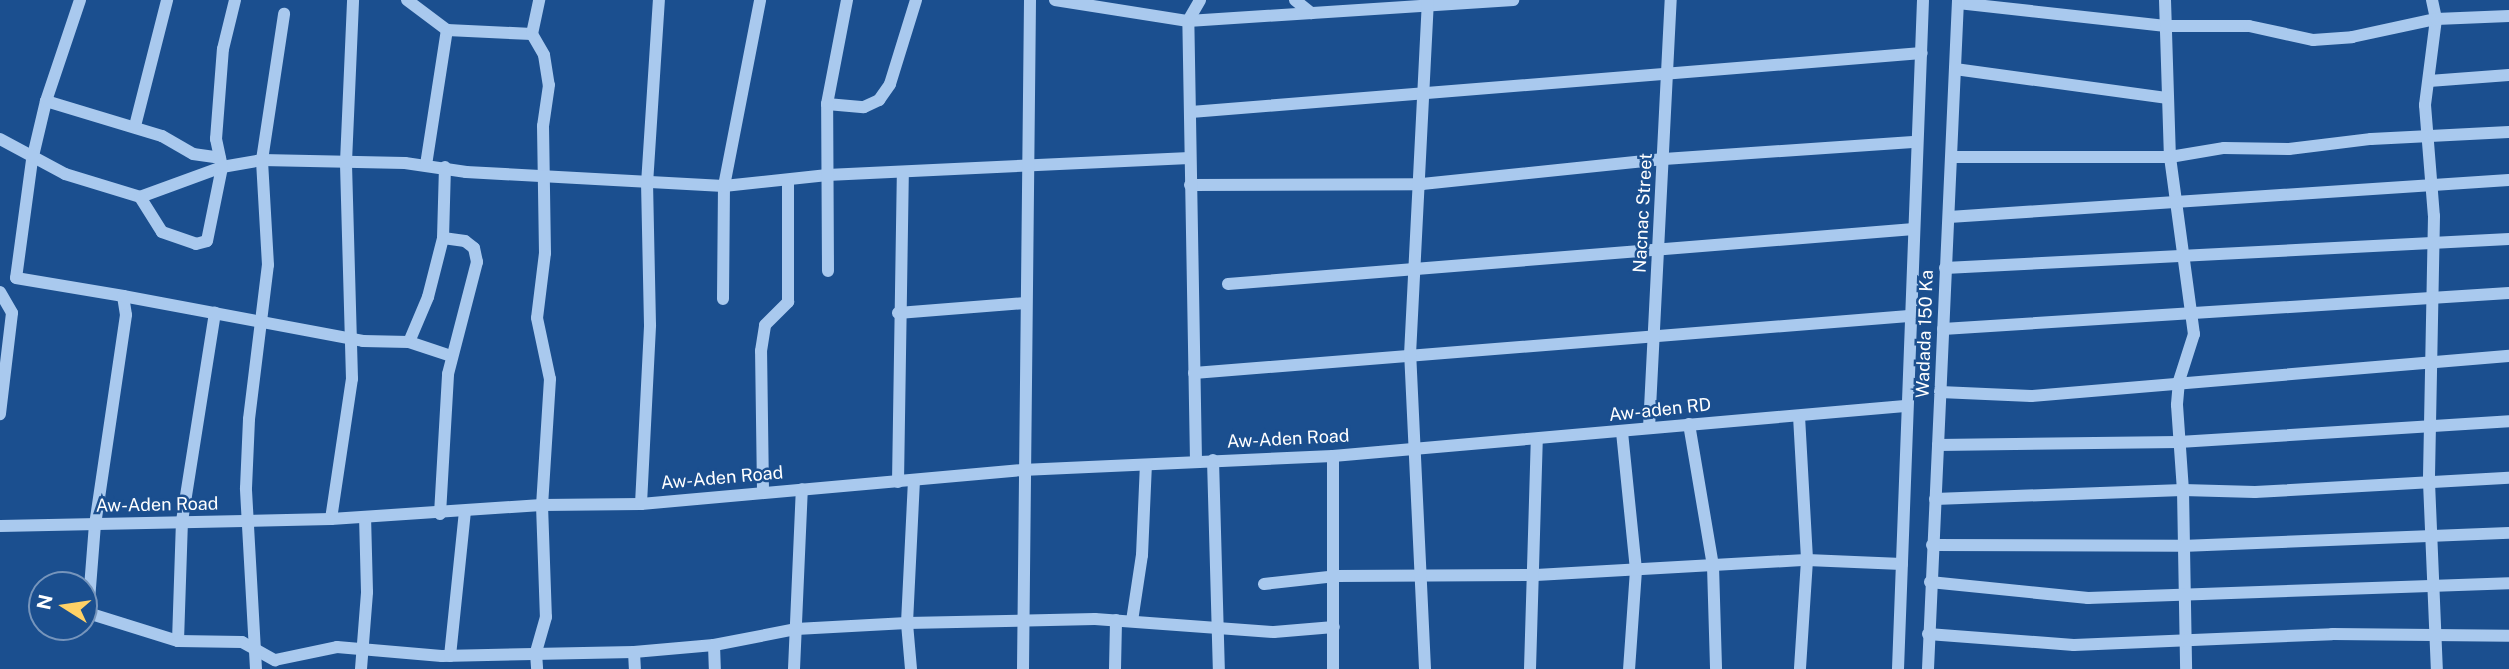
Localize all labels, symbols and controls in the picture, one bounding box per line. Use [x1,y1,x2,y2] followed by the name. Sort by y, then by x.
[1629,152,1657,274] street label: Nacnac Street
[1912,269,1938,399] street label: Wadada 150 Ka
[1608,394,1712,426] street label: Aw-aden RD
[1226,425,1350,453] street label: Aw-Aden Road
[660,462,784,494] street label: Aw-Aden Road
[95,493,219,517] street label: Aw-Aden Road
[28,571,98,641] north arrow
[32,593,57,612] text: N

